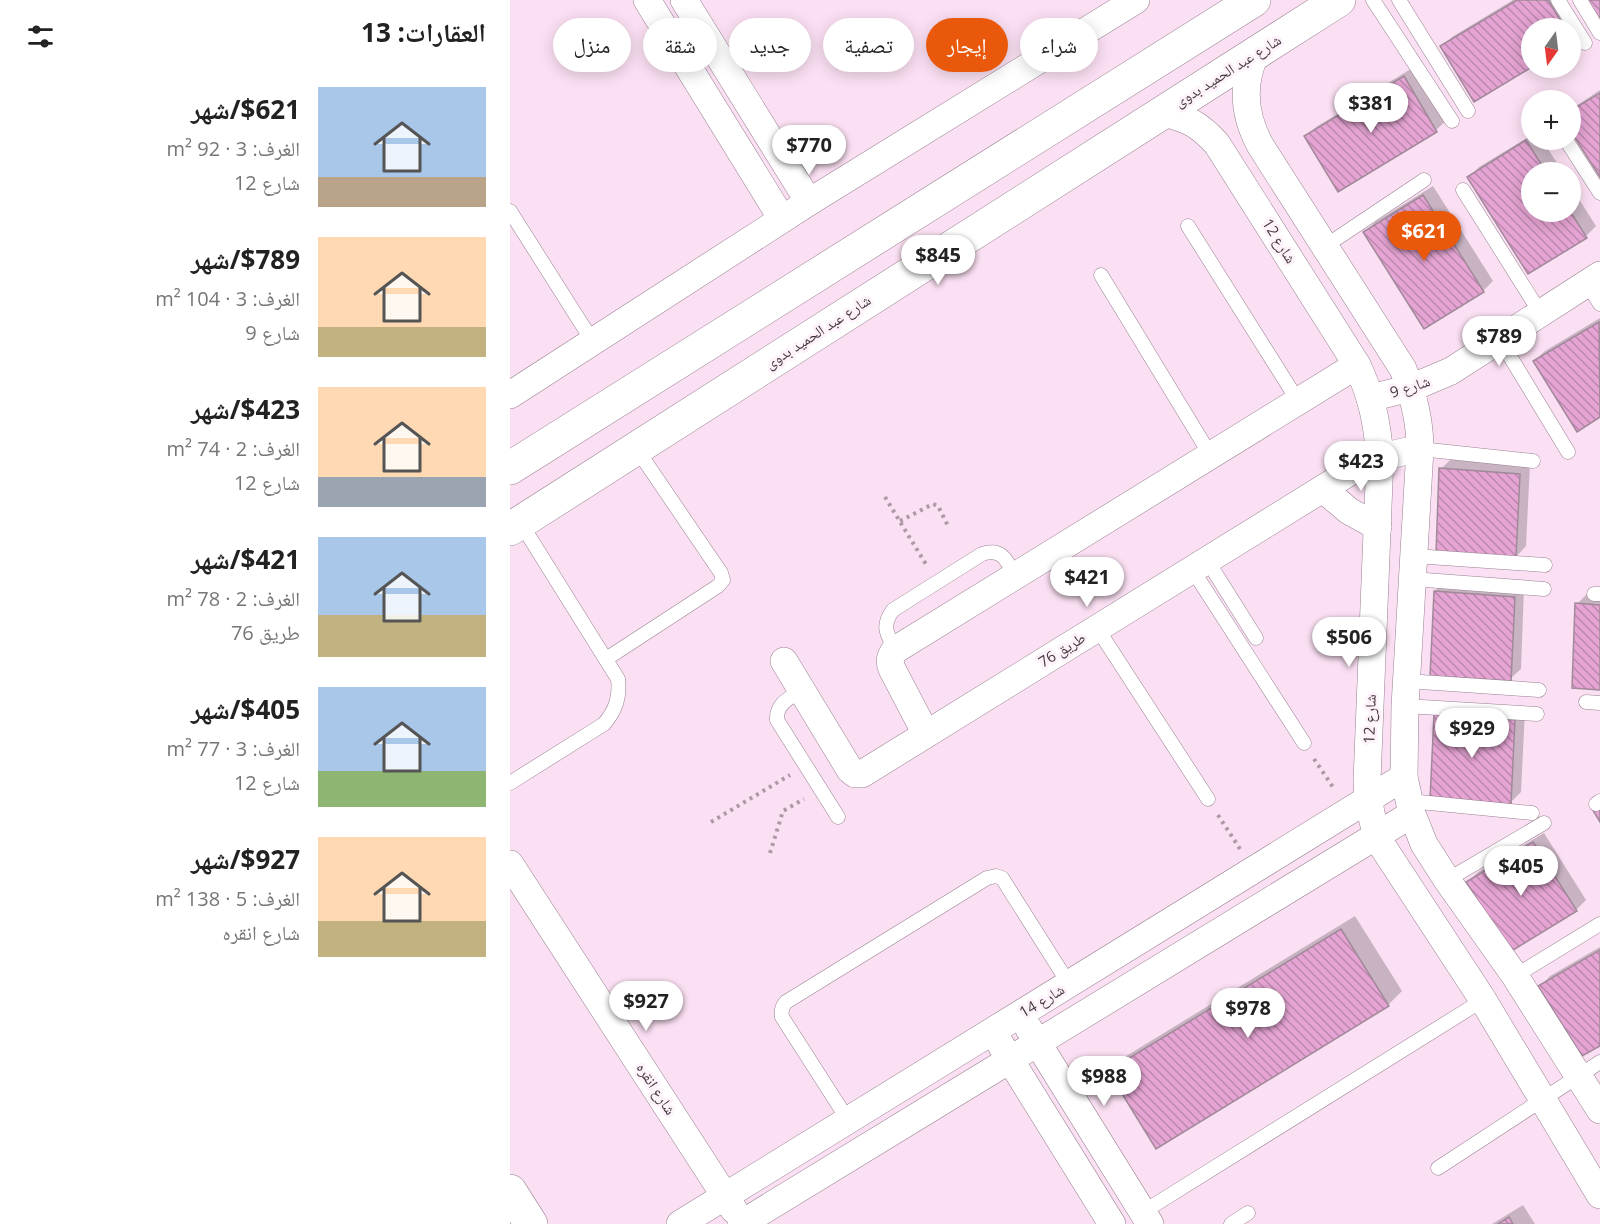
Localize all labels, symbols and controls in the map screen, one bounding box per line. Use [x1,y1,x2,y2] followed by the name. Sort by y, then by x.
[361,14,486,50] text: العقارات: 13
[553,18,631,72] chip: منزل
[643,18,717,72] chip: شقة
[729,18,811,72] chip: جديد
[823,18,914,72] chip: تصفية
[926,18,1008,72] chip: إيجار
[1020,18,1098,72] chip: شراء
[1521,18,1581,78] north arrow
[1521,18,1581,222] map controls
[24,20,57,53] icon: filters
[1170,29,1285,112] street label: شارع عبد الحميد بدوى
[1335,83,1407,134] pin: $381
[1348,89,1394,116] text: $381
[1521,90,1581,150] button: +
[191,91,300,127] text: $621/شهر
[366,111,438,183] icon: home
[773,125,845,176] pin: $770
[786,131,832,158] text: $770
[167,135,300,162] text: الغرف: 3 · 92 m²
[1521,162,1581,222] button: −
[234,169,300,196] text: شارع 12
[1388,211,1460,262] pin: $621
[1257,214,1302,267] street label: شارع 12
[1401,217,1447,244] text: $621
[902,235,974,286] pin: $845
[191,241,300,277] text: $789/شهر
[915,241,961,268] text: $845
[366,261,438,333] icon: home
[155,285,300,312] text: الغرف: 3 · 104 m²
[761,289,875,374] street label: شارع عبد الحميد بدوى
[1463,316,1535,367] pin: $789
[245,319,300,346] text: شارع 9
[1476,322,1522,349] text: $789
[1387,370,1433,403] street label: شارع 9
[191,391,300,427] text: $423/شهر
[366,411,438,483] icon: home
[167,435,300,462] text: الغرف: 2 · 74 m²
[1325,441,1397,492] pin: $423
[1338,447,1384,474] text: $423
[234,469,300,496] text: شارع 12
[191,541,300,577] text: $421/شهر
[1051,557,1123,608] pin: $421
[366,561,438,633] icon: home
[1064,563,1110,590] text: $421
[167,585,300,612] text: الغرف: 2 · 78 m²
[1313,617,1385,668] pin: $506
[231,619,300,646] text: طريق 76
[1326,623,1372,650] text: $506
[1034,627,1089,672] street label: طريق 76
[191,691,300,727] text: $405/شهر
[1358,694,1381,744] street label: شارع 12
[1436,708,1508,759] pin: $929
[366,711,438,783] icon: home
[1449,714,1495,741] text: $929
[167,735,300,762] text: الغرف: 3 · 77 m²
[234,769,300,796] text: شارع 12
[191,841,300,877] text: $927/شهر
[1485,846,1557,897] pin: $405
[1498,852,1544,879] text: $405
[366,861,438,933] icon: home
[155,885,300,912] text: الغرف: 5 · 138 m²
[223,919,300,946] text: شارع انقره
[1015,979,1069,1022] street label: شارع 14
[610,981,682,1032] pin: $927
[623,987,669,1014] text: $927
[1212,988,1284,1039] pin: $978
[1225,994,1271,1021] text: $978
[1068,1056,1140,1107] pin: $988
[632,1059,681,1119] street label: شارع انقره
[1081,1062,1127,1089] text: $988

